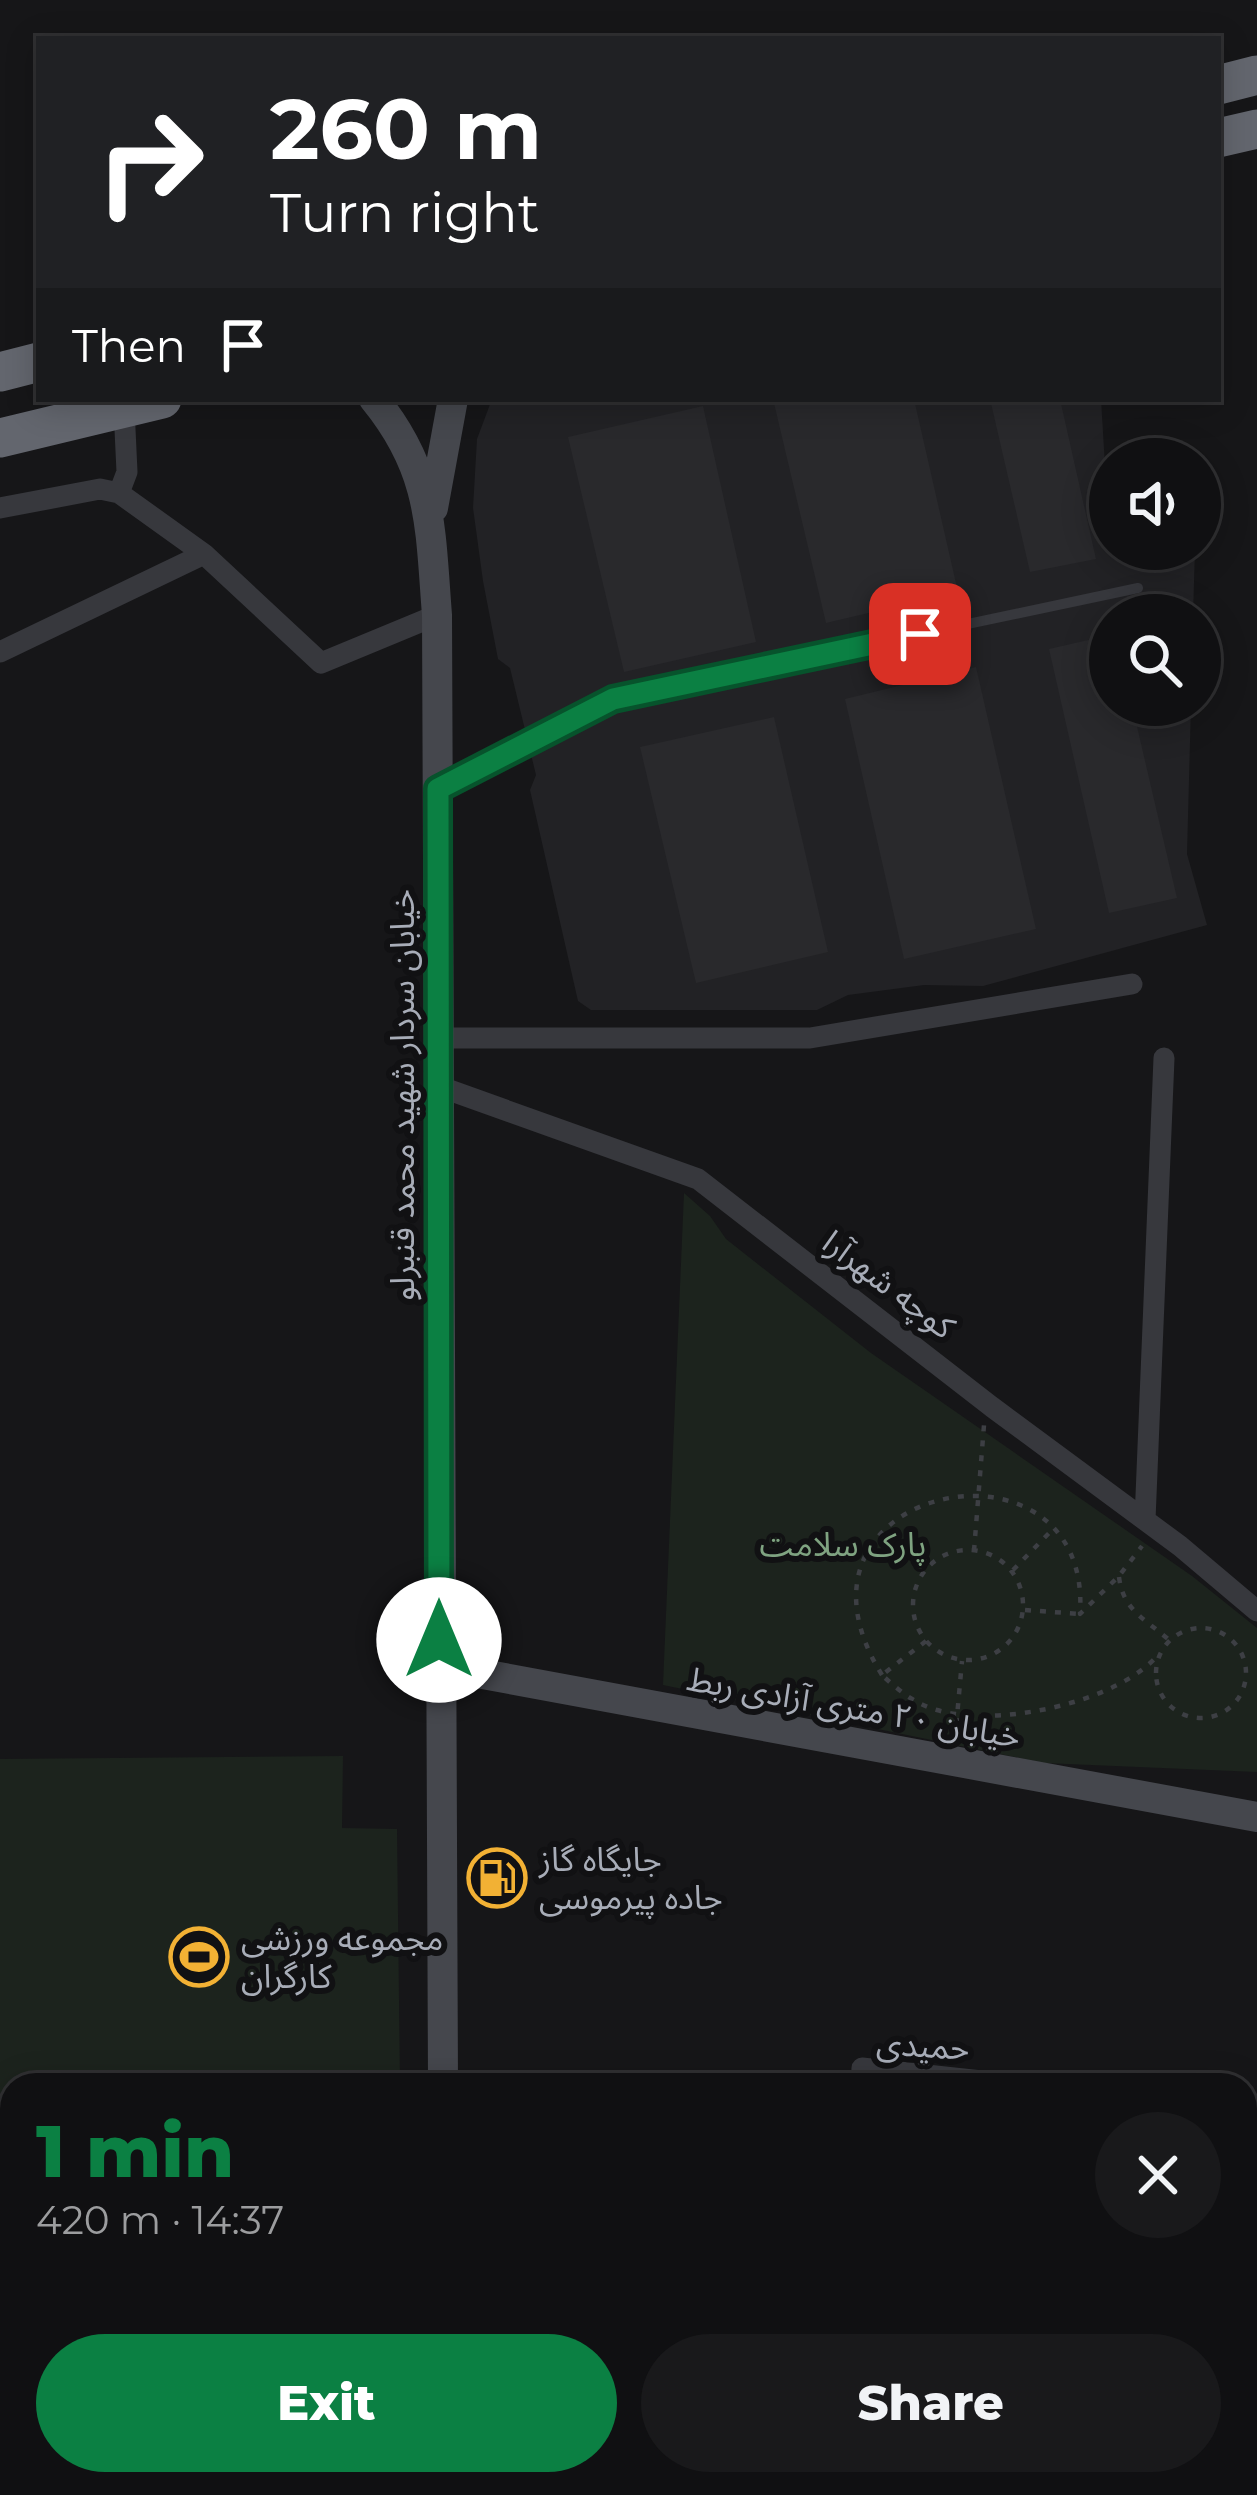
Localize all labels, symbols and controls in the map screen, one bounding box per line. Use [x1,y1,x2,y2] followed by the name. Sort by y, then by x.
[270,78,542,180] text: 260 m
[72,84,228,240] icon: right
[270,180,540,246] text: Turn right
[210,312,276,378] icon: arrive
[72,318,186,373] text: Then
[1089,438,1221,726] map controls
[1089,438,1221,570] button: sound
[869,583,971,685] pin
[1089,594,1221,726] button: search
[887,601,953,667] icon: arrive
[382,889,422,1301] street label: خیابان سردار شهید محمد قنبرلو
[814,1221,963,1349] street label: کوچه شهرآرا
[760,1524,926,1566] park label: پارک سلامت
[376,1577,502,1703] position arrow
[684,1658,1024,1756] street label: خیابان ۲۰ متری آزادی ربط
[538,1839,723,1919] place label: جایگاه گاز جاده پیرموسی
[466,1847,528,1909] fuel station icon: جایگاه گاز جاده پیرموسی
[241,1918,443,1996] place label: مجموعه ورزشی کارگران
[168,1926,230,1988] sports icon: مجموعه ورزشی کارگران
[875,2023,971,2067] street label: حمیدی
[36,2107,234,2195] text: 1 min
[1095,2112,1221,2238] button: close
[36,2196,284,2244] text: 420 m · 14:37
[36,2334,617,2472] button: Exit
[641,2334,1221,2472] button: Share

